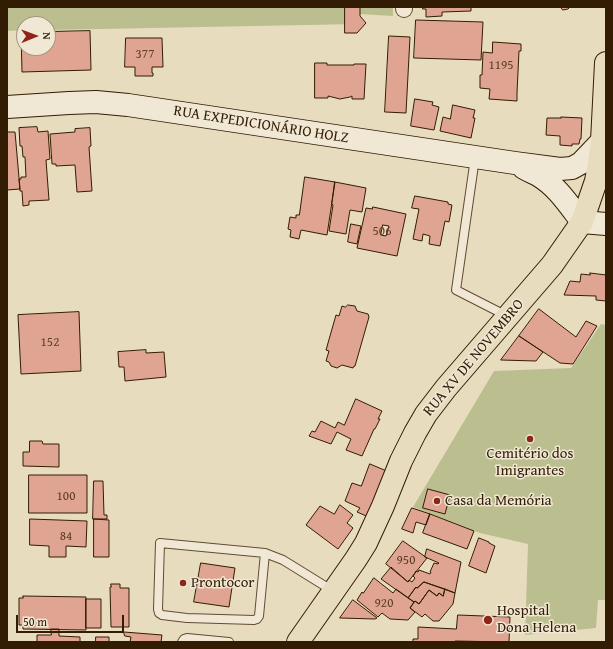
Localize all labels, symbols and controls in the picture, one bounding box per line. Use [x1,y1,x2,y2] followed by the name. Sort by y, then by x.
[16,16,56,56] north arrow
[39,32,55,40] text: N
[136,47,154,63] house number: 377
[488,58,514,74] house number: 1195
[172,102,350,148] street label: RUA EXPEDICIONÁRIO HOLZ
[373,224,391,240] house number: 506
[420,296,528,420] street label: RUA XV DE NOVEMBRO
[41,335,59,351] house number: 152
[525,434,535,444] marker: Cemitério dos Imigrantes
[487,445,573,480] place label: Cemitério dos Imigrantes
[57,489,75,505] house number: 100
[445,492,552,510] place label: Casa da Memória
[432,496,442,506] marker: Casa da Memória
[60,529,72,545] house number: 84
[397,553,415,569] house number: 950
[191,574,255,592] place label: Prontocor
[178,578,188,588] marker: Prontocor
[375,596,393,612] house number: 920
[497,602,576,637] place label: Hospital Dona Helena
[18,607,126,633] scale bar
[23,613,47,630] text: 50 m
[482,614,494,626] marker: Hospital Dona Helena

